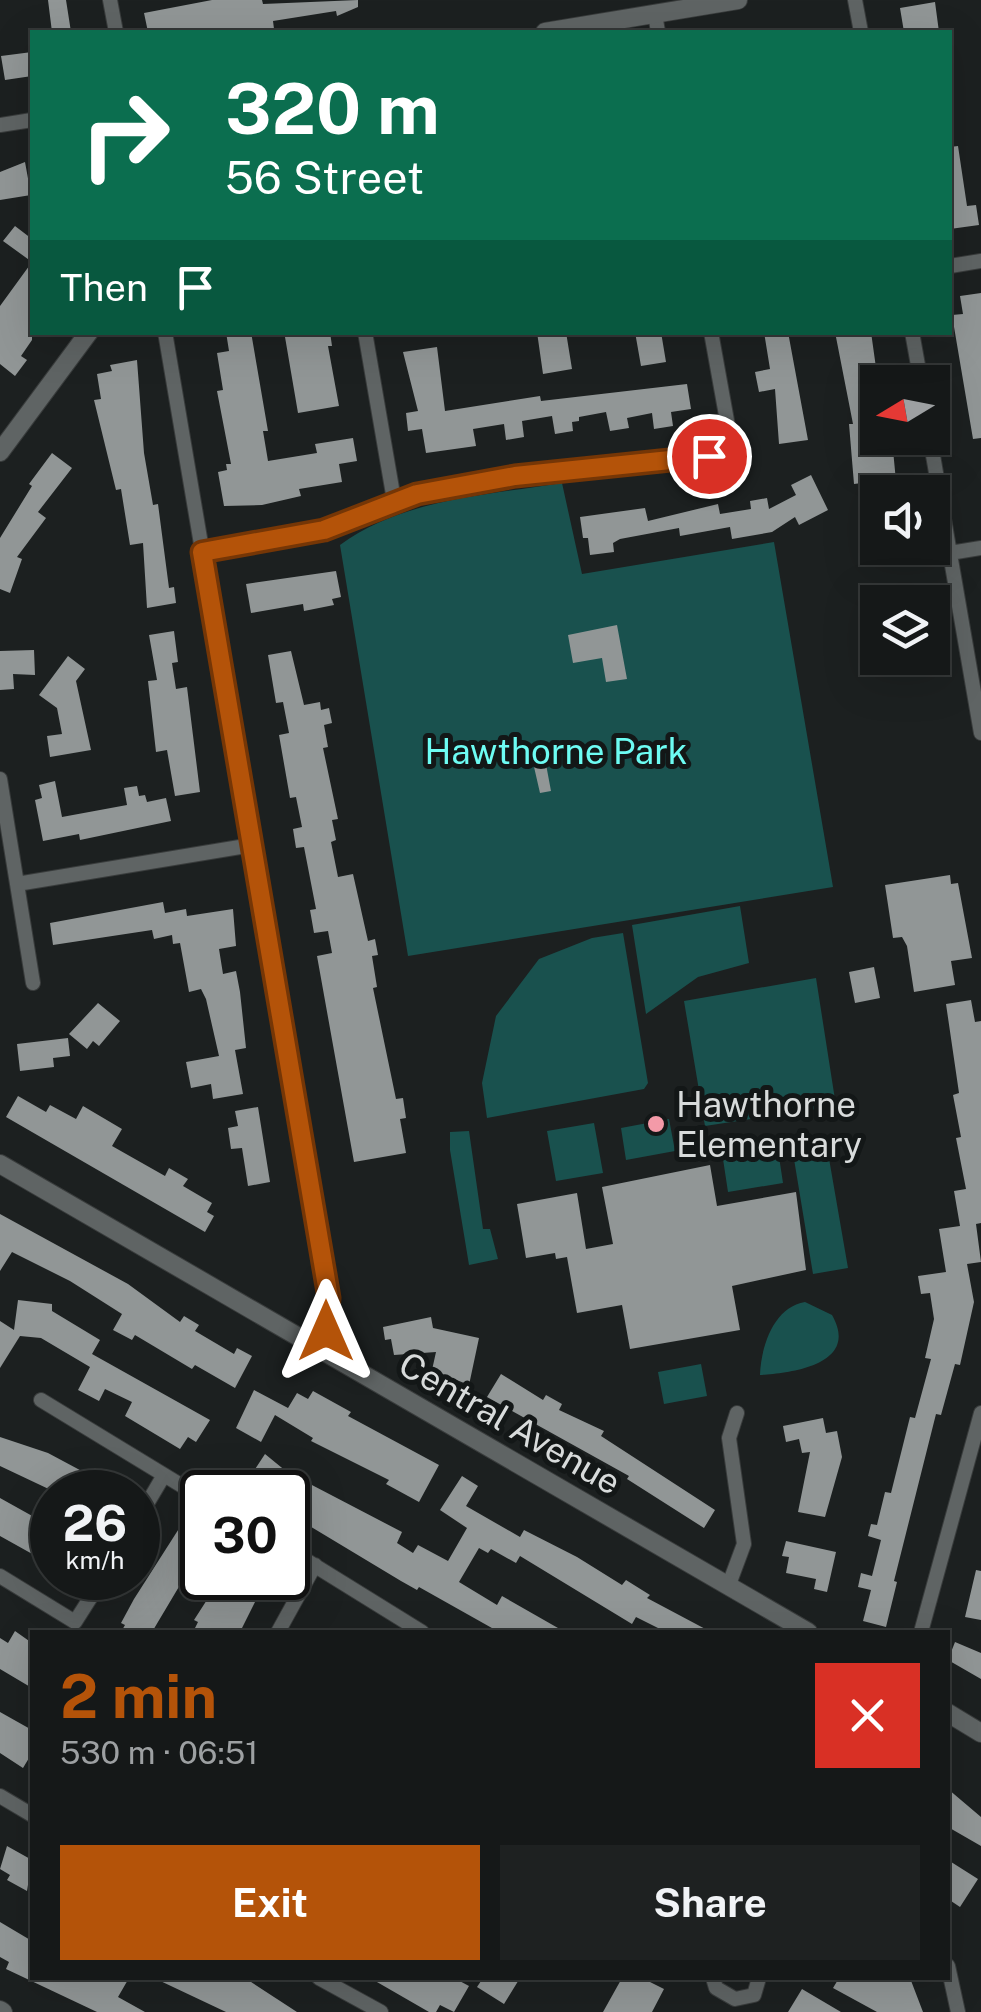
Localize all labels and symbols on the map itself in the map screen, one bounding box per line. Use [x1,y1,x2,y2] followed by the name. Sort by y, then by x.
[860,365,950,455] north arrow
[667,414,752,499] pin
[424,731,688,772] park label: Hawthorne Park
[676,1084,862,1165] place label: Hawthorne Elementary
[645,1113,667,1135] marker: Hawthorne Elementary
[274,1279,378,1383] position arrow
[392,1343,628,1503] street label: Central Avenue
[180,1470,310,1600] speed limit sign: 30

